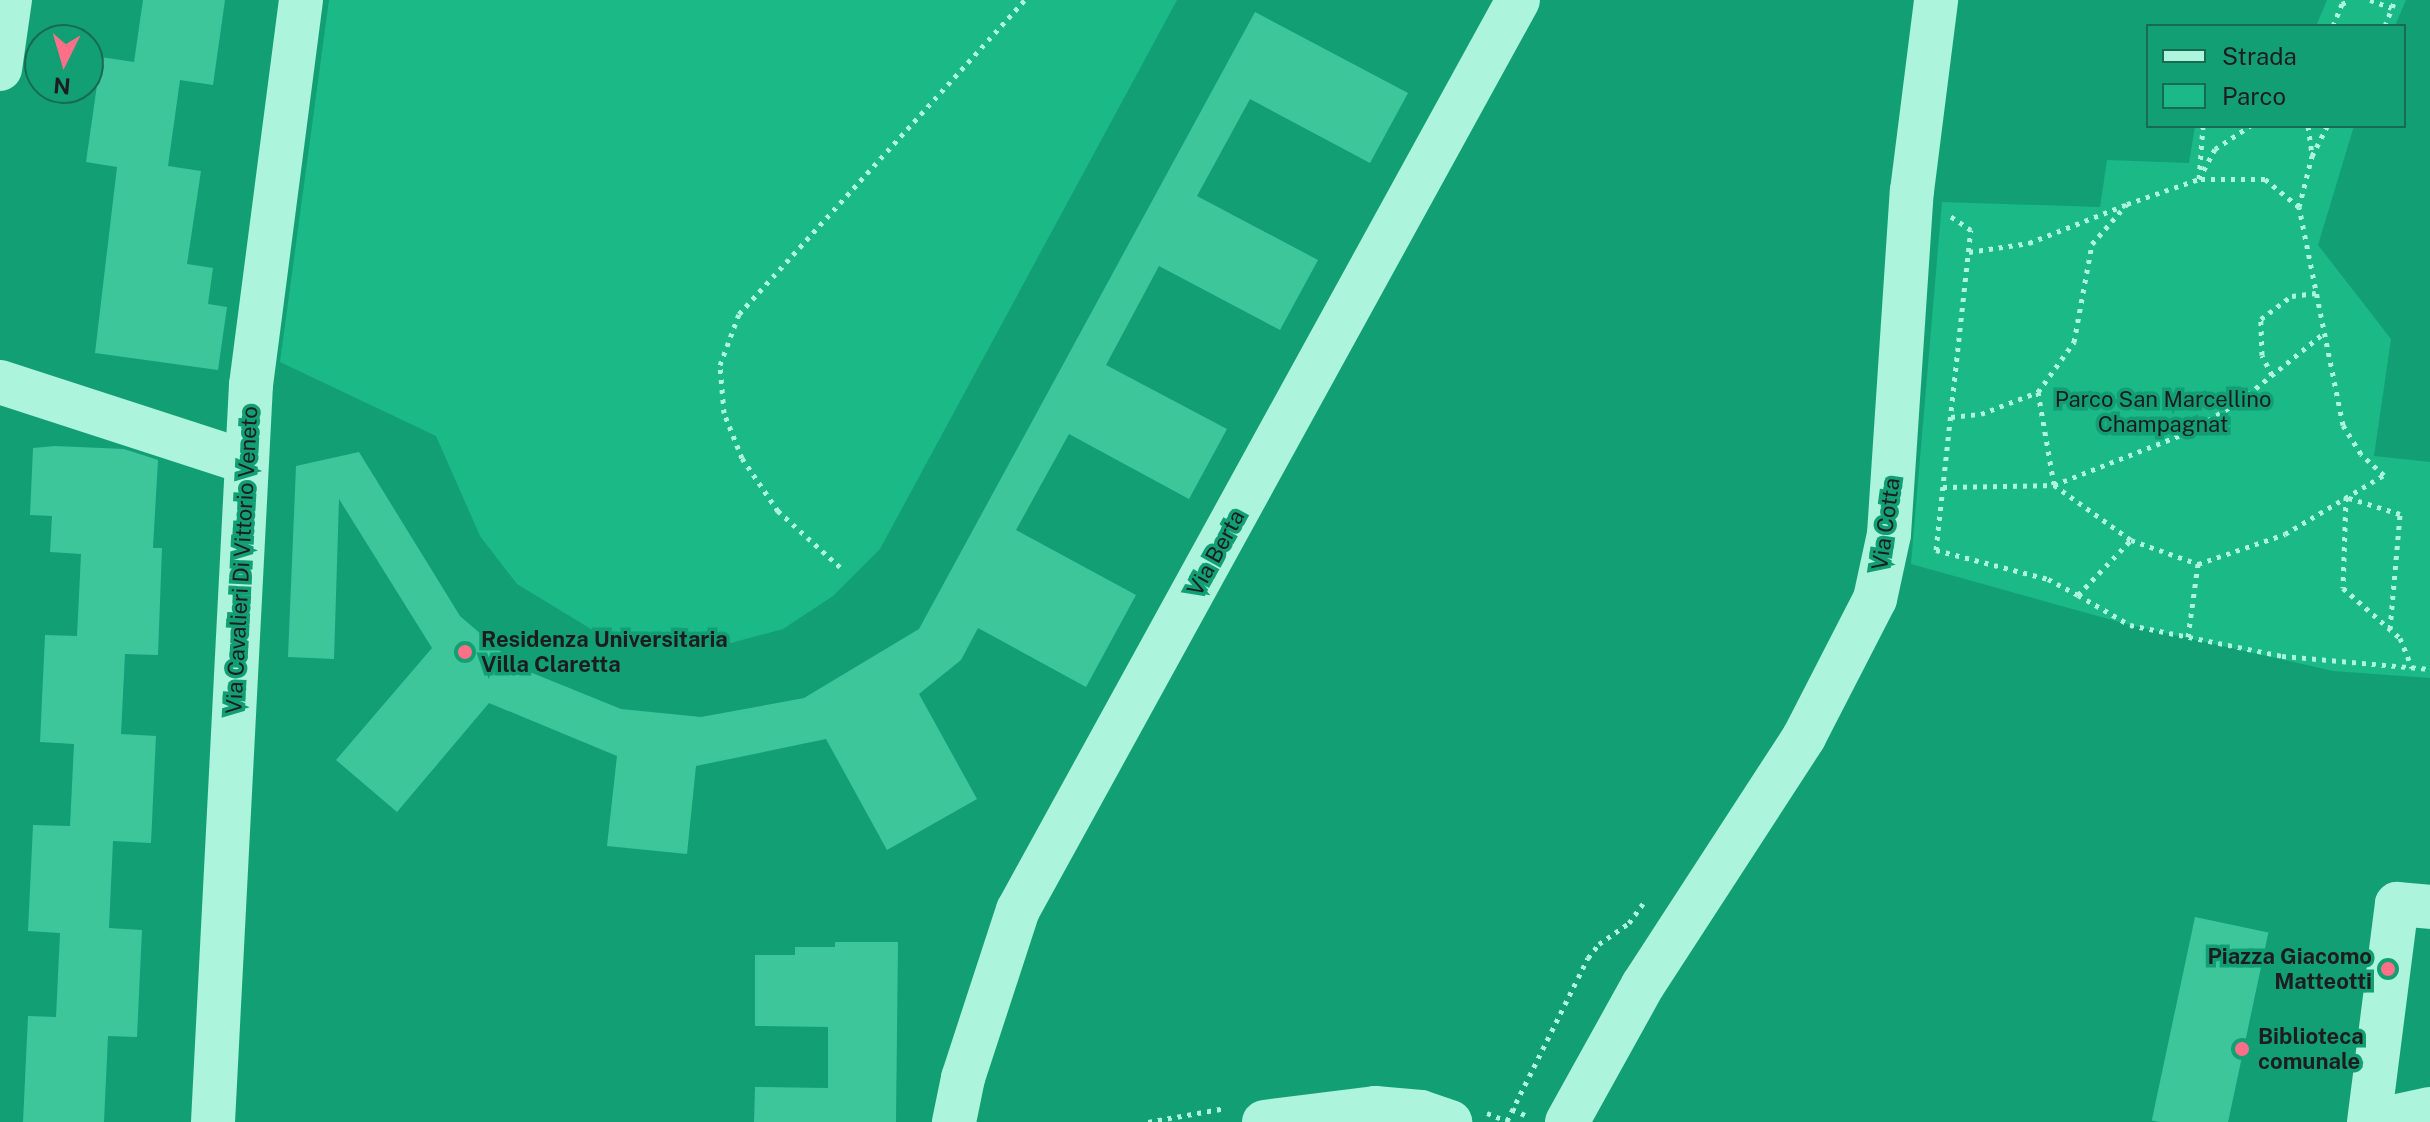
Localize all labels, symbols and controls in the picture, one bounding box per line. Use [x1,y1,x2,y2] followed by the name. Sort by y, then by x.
[24,24,104,104] north arrow
[2146,24,2406,128] legend
[2222,42,2297,70] text: Strada
[52,72,72,100] text: N
[2222,82,2286,110] text: Parco
[2055,386,2271,438] park label: Parco San Marcellino Champagnat
[221,405,263,715] street label: Via Cavalieri Di Vittorio Veneto
[1866,476,1906,572] street label: Via Cotta
[1182,506,1250,600] street label: Via Berta
[481,626,728,678] place label: Residenza Universitaria Villa Claretta
[456,643,474,661] marker: Residenza Universitaria Villa Claretta
[2207,943,2372,994] place label: Piazza Giacomo Matteotti
[2379,960,2397,978] marker: Piazza Giacomo Matteotti
[2258,1023,2364,1074] place label: Biblioteca comunale
[2233,1040,2251,1058] marker: Biblioteca comunale

